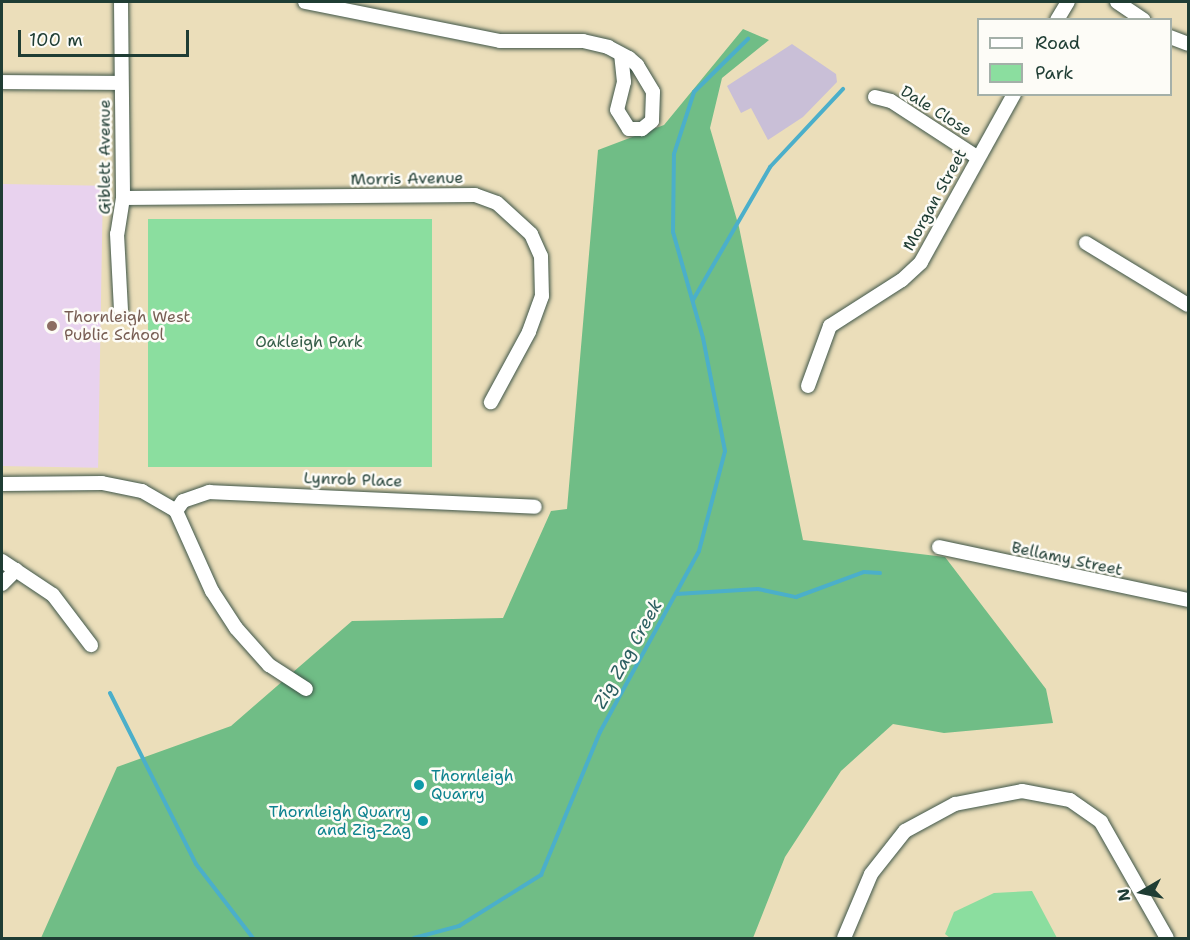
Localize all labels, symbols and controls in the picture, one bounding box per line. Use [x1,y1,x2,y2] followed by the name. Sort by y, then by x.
[21,18,192,56] scale bar
[977,18,1172,96] legend
[29,28,83,52] text: 100 m
[1035,31,1080,55] text: Road
[1035,61,1074,85] text: Park
[897,82,975,140] street label: Dale Close
[95,100,115,214] street label: Giblett Avenue
[899,146,971,254] street label: Morgan Street
[350,168,464,190] street label: Morris Avenue
[64,307,191,345] place label: Thornleigh West Public School
[45,319,59,333] marker: Thornleigh West Public School
[255,332,363,352] park label: Oakleigh Park
[303,469,403,491] street label: Lynrob Place
[1010,538,1124,580] street label: Bellamy Street
[589,596,667,712] water label: Zig Zag Creek
[431,766,514,804] place label: Thornleigh Quarry
[412,778,426,792] marker: Thornleigh Quarry
[269,802,411,840] place label: Thornleigh Quarry and Zig-Zag
[416,814,430,828] marker: Thornleigh Quarry and Zig-Zag
[1112,862,1172,922] north arrow
[1112,887,1135,903] text: N

